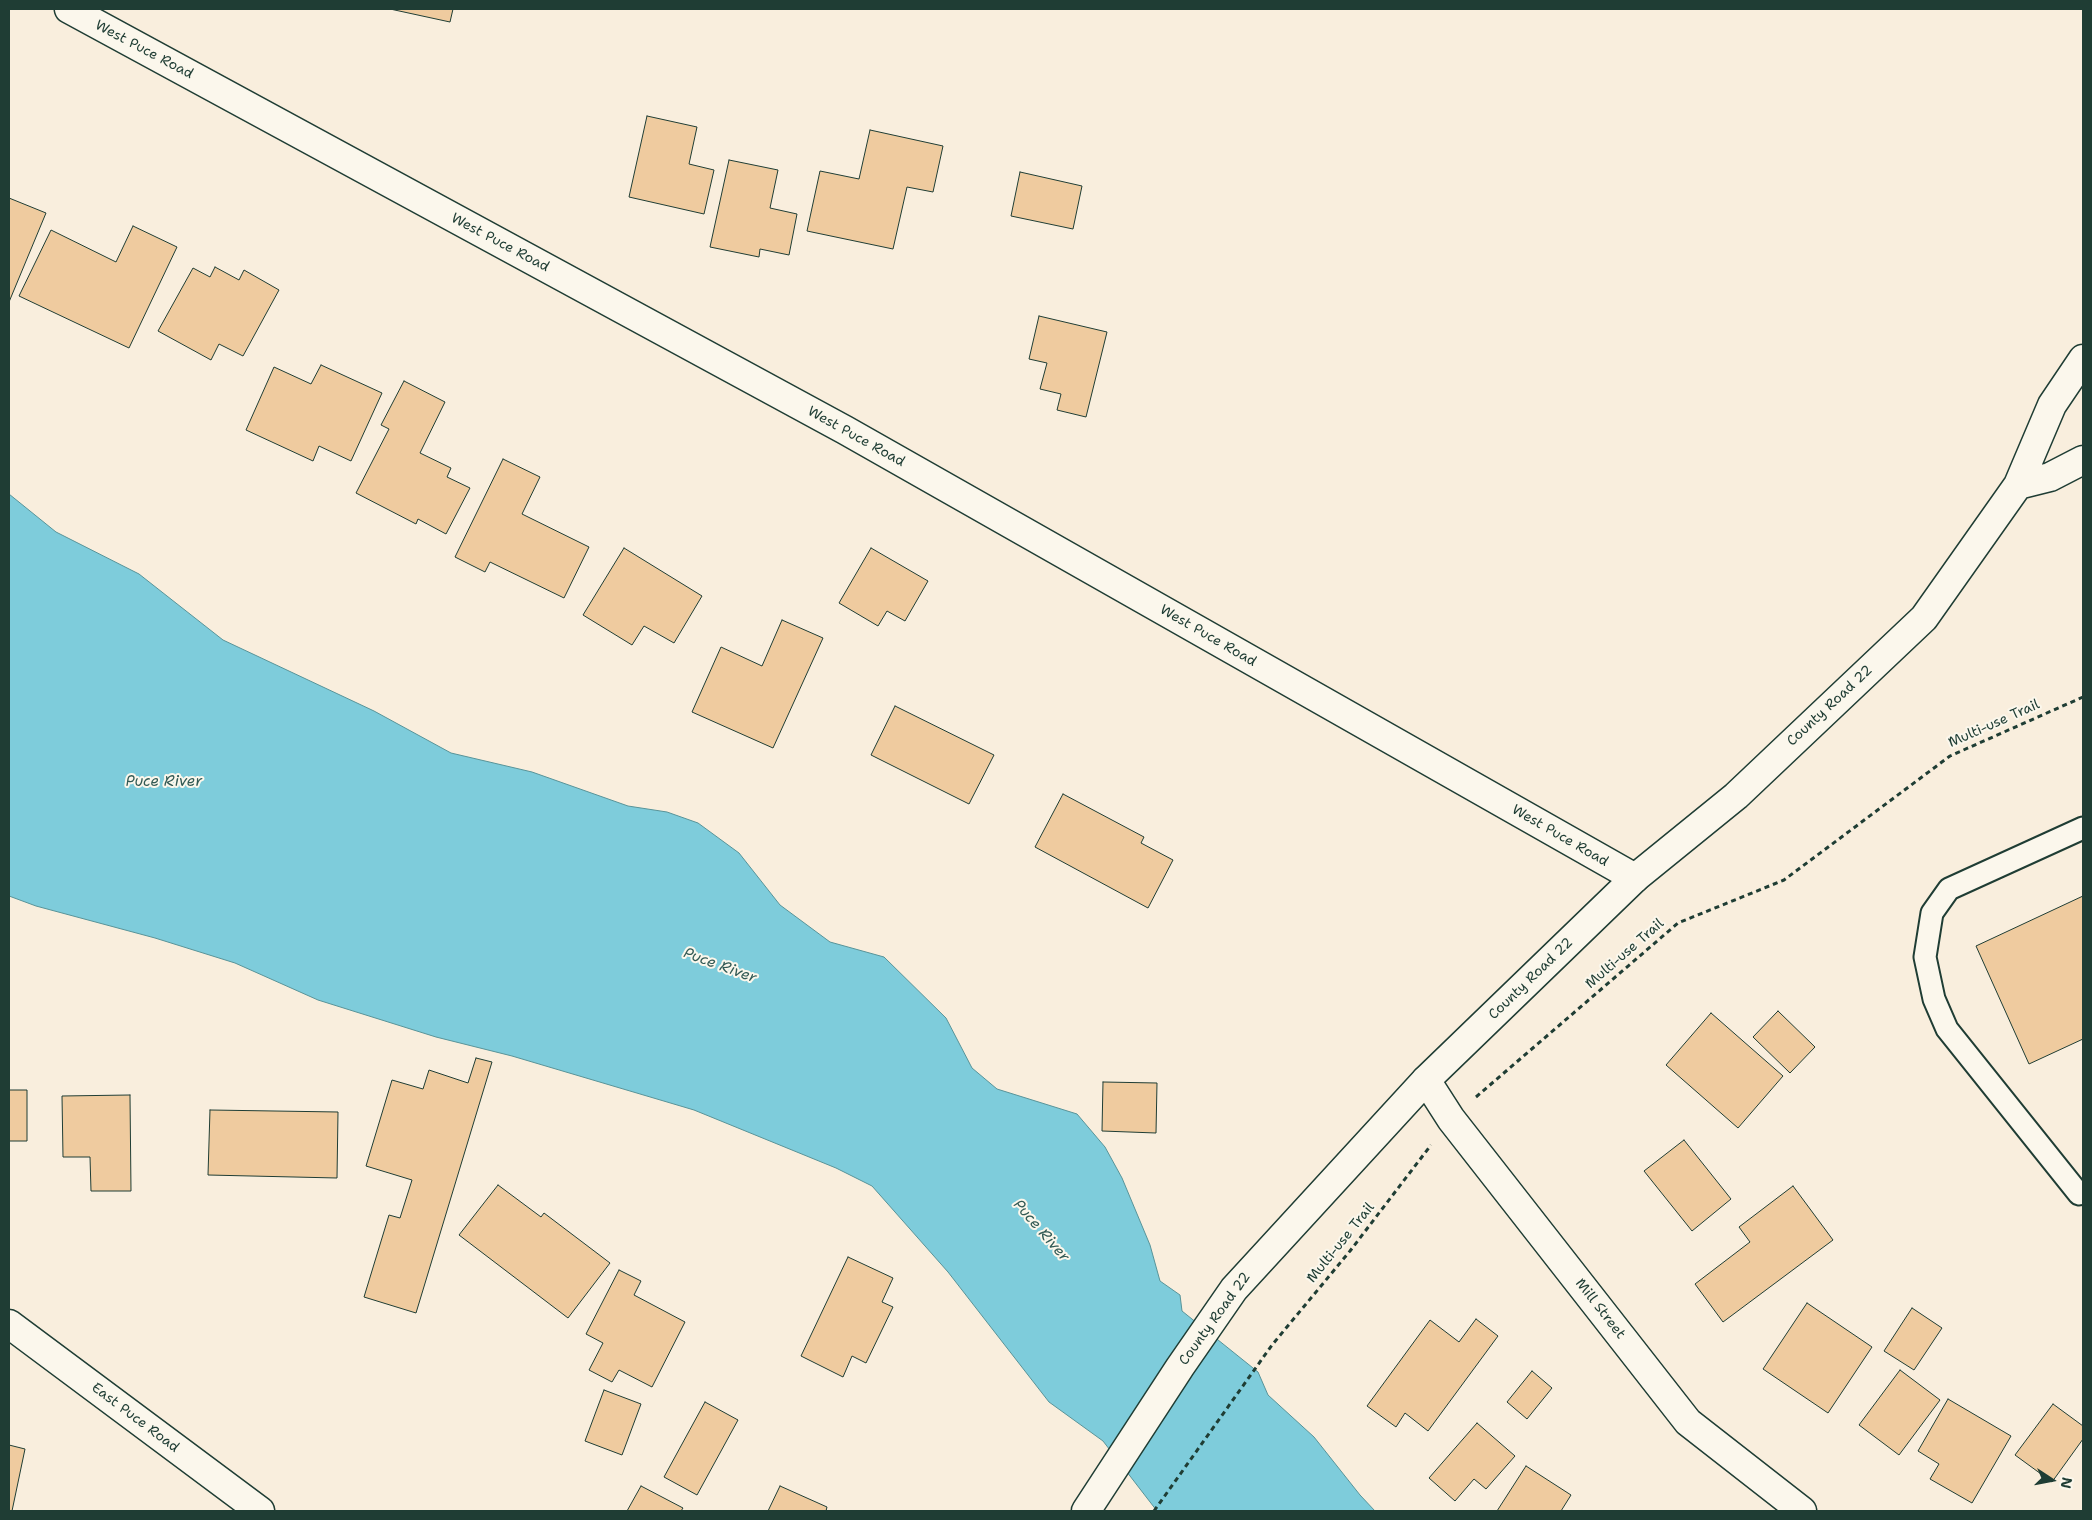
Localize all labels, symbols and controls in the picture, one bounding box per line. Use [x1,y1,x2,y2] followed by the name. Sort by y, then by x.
[92,17,196,83] street label: West Puce Road
[448,210,552,276] street label: West Puce Road
[804,403,908,471] street label: West Puce Road
[1157,602,1259,670] street label: West Puce Road
[1784,662,1876,750] street label: County Road 22
[1946,696,2042,752] street label: Multi-use Trail
[126,773,202,791] water label: Puce River
[1509,802,1611,870] street label: West Puce Road
[1582,915,1668,993] street label: Multi-use Trail
[1485,935,1577,1023] street label: County Road 22
[681,944,759,988] water label: Puce River
[1009,1196,1073,1266] water label: Puce River
[1304,1200,1378,1286] street label: Multi-use Trail
[1176,1269,1254,1369] street label: County Road 22
[1571,1276,1629,1342] street label: Mill Street
[88,1380,182,1456] street label: East Puce Road
[2027,1455,2077,1505] north arrow
[2057,1476,2077,1490] text: N

